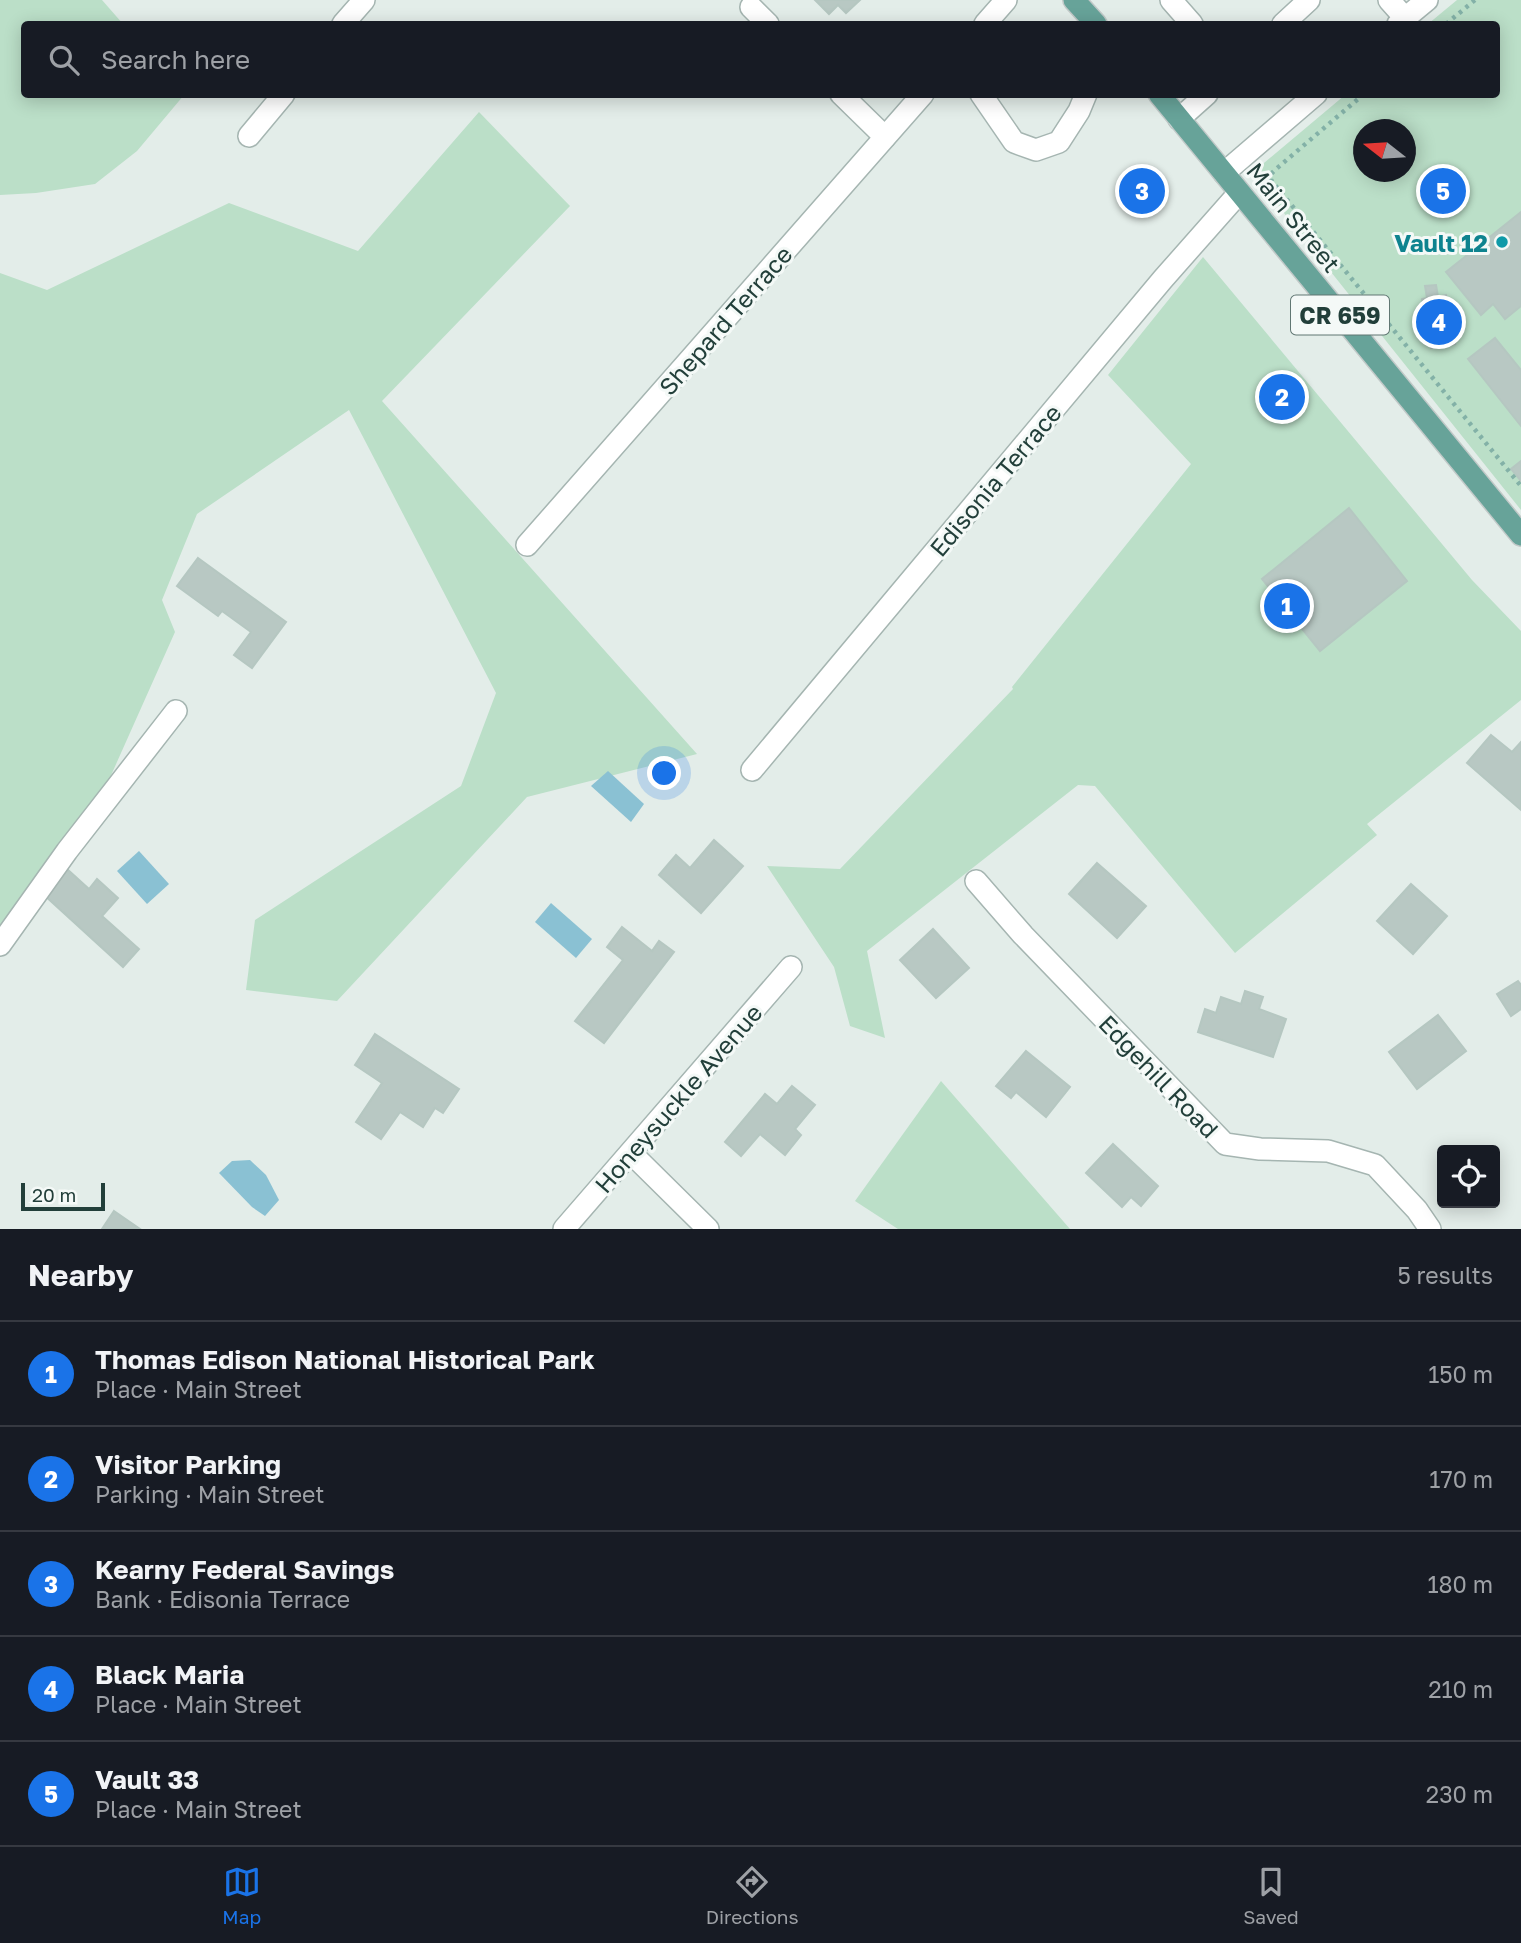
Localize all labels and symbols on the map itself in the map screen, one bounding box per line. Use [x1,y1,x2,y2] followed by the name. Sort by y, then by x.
[1353,119,1416,182] north arrow
[1241,156,1347,278] street label: Main Street
[1119,165,1165,217] pin: 3
[1420,165,1466,217] pin: 5
[1394,228,1488,257] place label: Vault 12
[1494,234,1510,250] marker: Vault 12
[652,240,798,400] street label: Shepard Terrace
[1291,296,1389,334] road number: CR 659
[1416,296,1462,348] pin: 4
[1259,371,1305,423] pin: 2
[923,398,1067,562] street label: Edisonia Terrace
[1264,580,1310,632] pin: 1
[647,756,681,790] your location
[588,998,768,1198] street label: Honeysuckle Avenue
[1093,1009,1225,1143] street label: Edgehill Road
[21,1180,105,1212] scale bar

